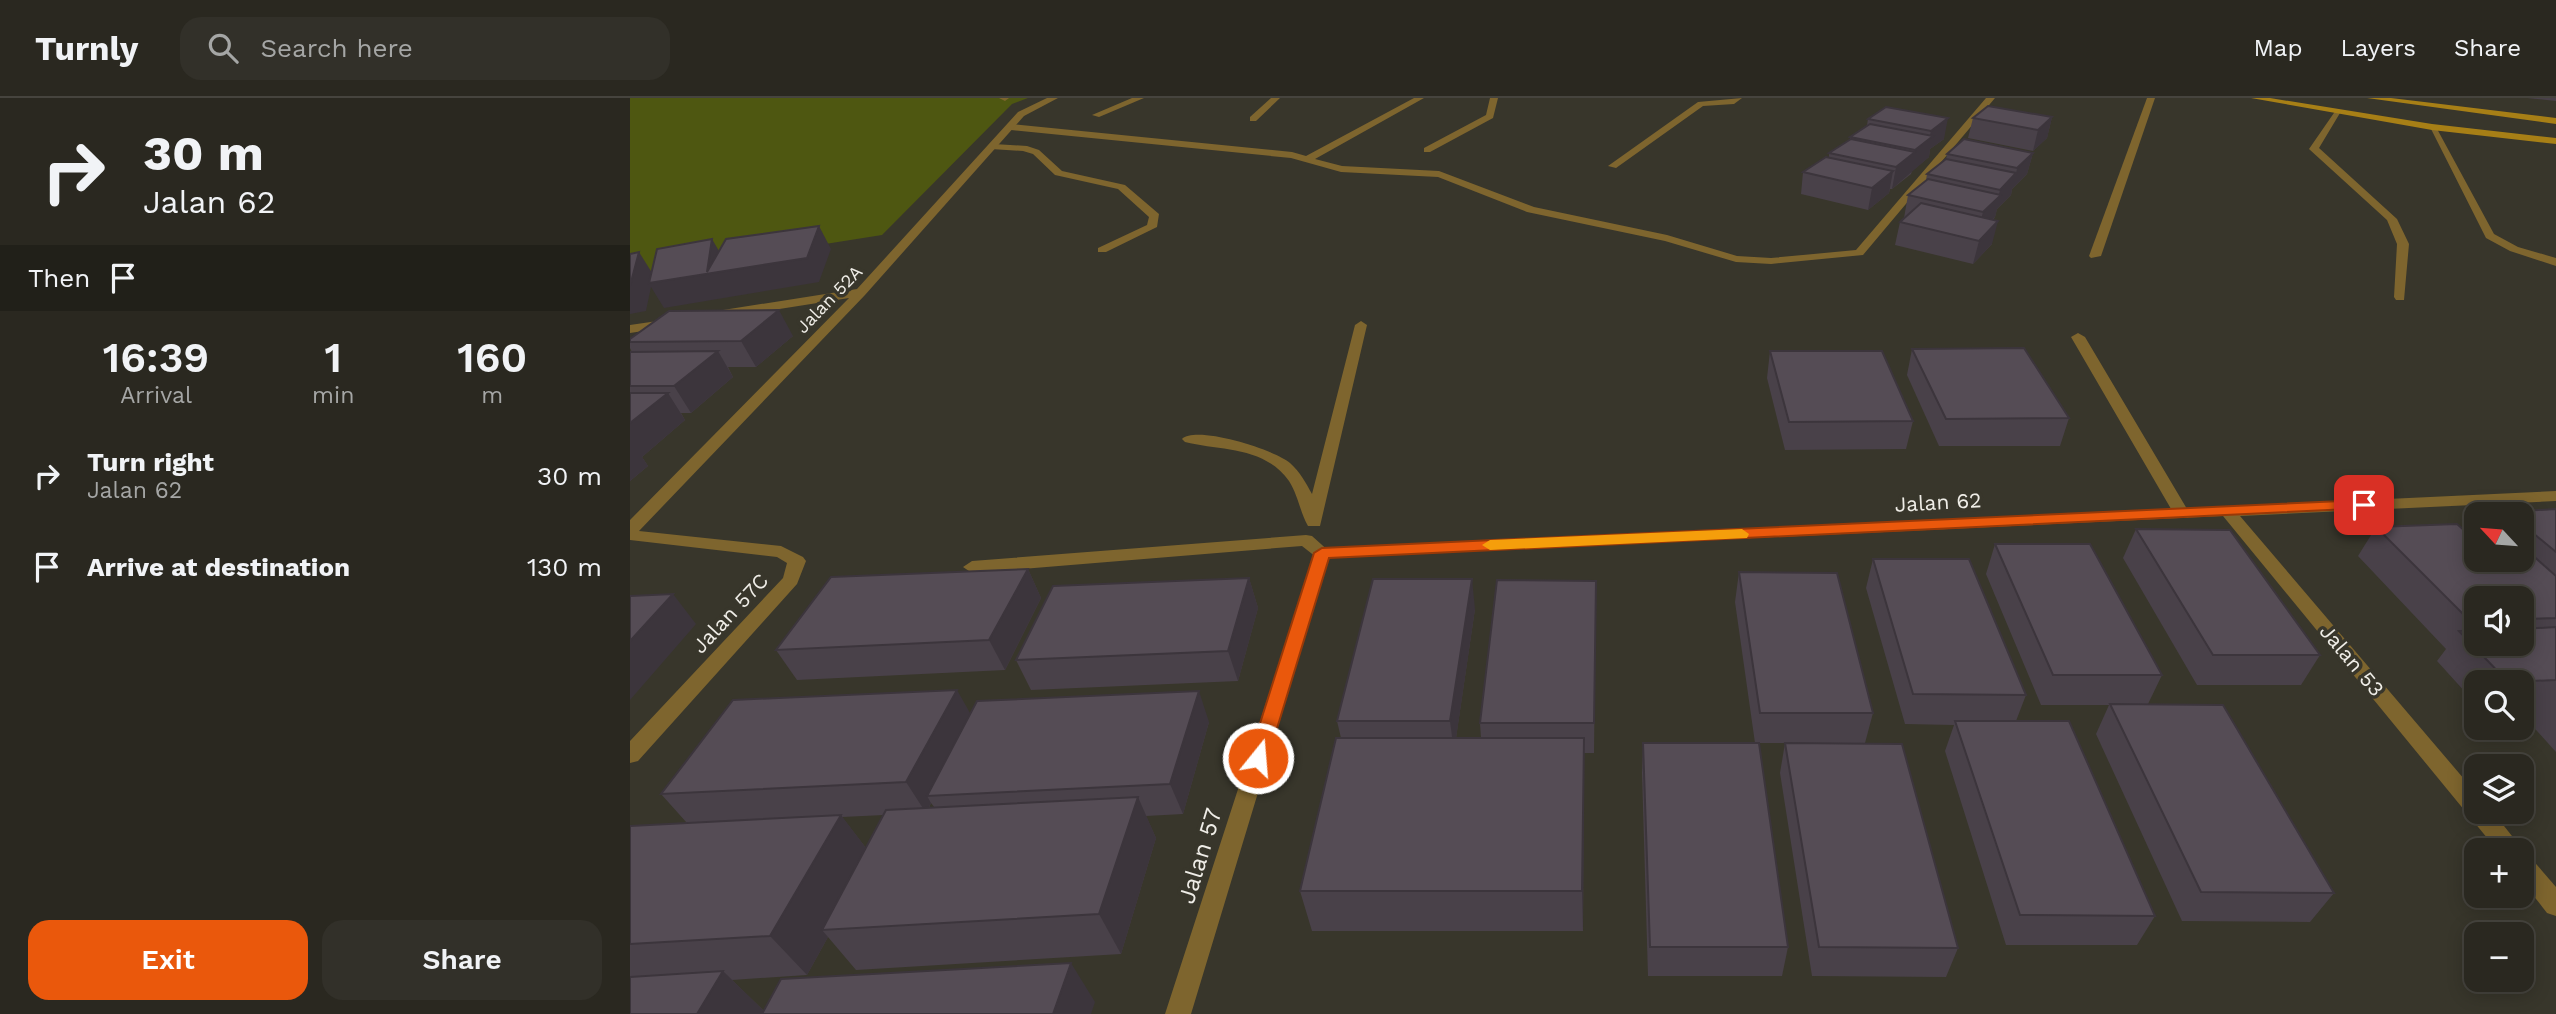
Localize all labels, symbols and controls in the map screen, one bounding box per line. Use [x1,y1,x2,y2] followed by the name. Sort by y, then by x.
[180,17,670,80] search box
[35,29,138,68] text: Turnly
[204,29,242,67] icon: search
[260,33,413,63] text: Search here
[2254,34,2302,62] text: Map
[2340,34,2416,62] text: Layers
[2454,34,2521,62] text: Share
[143,124,264,182] text: 30 m
[28,126,119,217] icon: right
[143,183,275,221] text: Jalan 62
[104,259,142,297] icon: arrive
[792,261,866,337] street label: Jalan 52A
[28,263,90,293] text: Then
[103,333,209,382] text: 16:39
[325,333,342,382] text: 1
[457,333,527,382] text: 160
[120,382,192,409] text: Arrival
[312,382,354,409] text: min
[481,382,503,409] text: m
[87,447,214,477] text: Turn right
[28,457,66,495] icon: right
[537,461,602,491] text: 30 m
[2334,475,2394,535] pin
[87,477,182,504] text: Jalan 62
[2345,486,2383,524] icon: arrive
[1894,487,1982,517] street label: Jalan 62
[2464,502,2534,572] north arrow
[2464,502,2534,992] map controls
[28,548,66,586] icon: arrive
[87,552,350,582] text: Arrive at destination
[527,552,602,582] text: 130 m
[687,568,773,658] street label: Jalan 57C
[2464,586,2534,656] button: sound
[2315,619,2389,701] street label: Jalan 53
[2464,670,2534,740] button: search
[1221,721,1295,795] position arrow
[2464,754,2534,824] button: layers
[1172,805,1228,907] street label: Jalan 57
[2464,838,2534,908] button: +
[28,920,308,1000] button: Exit
[322,920,602,1000] button: Share
[2464,922,2534,992] button: −

